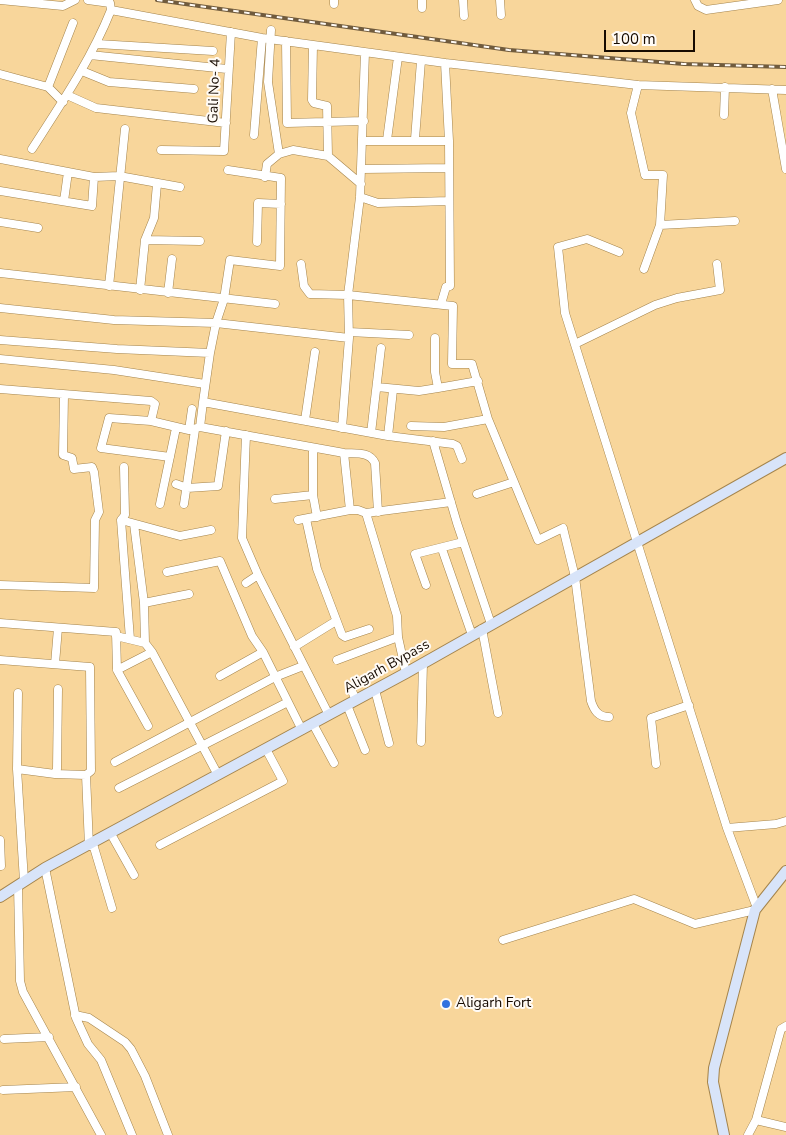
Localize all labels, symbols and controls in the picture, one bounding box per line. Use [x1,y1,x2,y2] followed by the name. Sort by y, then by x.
[606,20,697,52] scale bar
[612,29,656,49] text: 100 m
[205,58,225,124] street label: Gali No- 4
[341,637,433,697] street label: Aligarh Bypass
[456,996,531,1012] place label: Aligarh Fort
[440,998,452,1010] marker: Aligarh Fort

